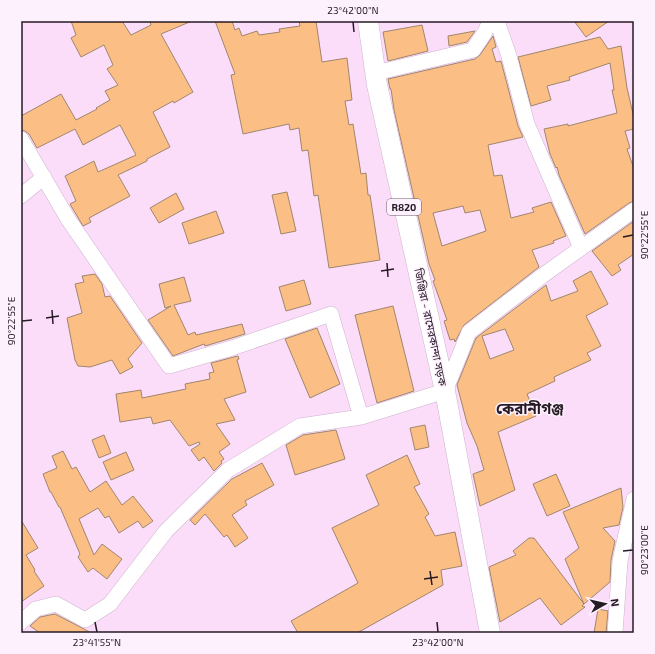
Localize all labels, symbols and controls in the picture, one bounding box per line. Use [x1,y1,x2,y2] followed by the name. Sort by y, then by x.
[327,4,379,16] text: 23°42'00"N
[387,199,421,215] road number: R820
[638,210,650,259] text: 90°22'55"E
[412,266,450,387] street label: জিঞ্জিরা - রামেরকান্দা সড়ক
[5,296,17,345] text: 90°22'55"E
[496,399,564,417] district label: কেরানীগঞ্জ
[638,525,650,575] text: 90°23'00"E
[585,584,625,624] north arrow
[608,598,622,607] text: N
[73,636,121,648] text: 23°41'55"N
[412,636,464,648] text: 23°42'00"N

